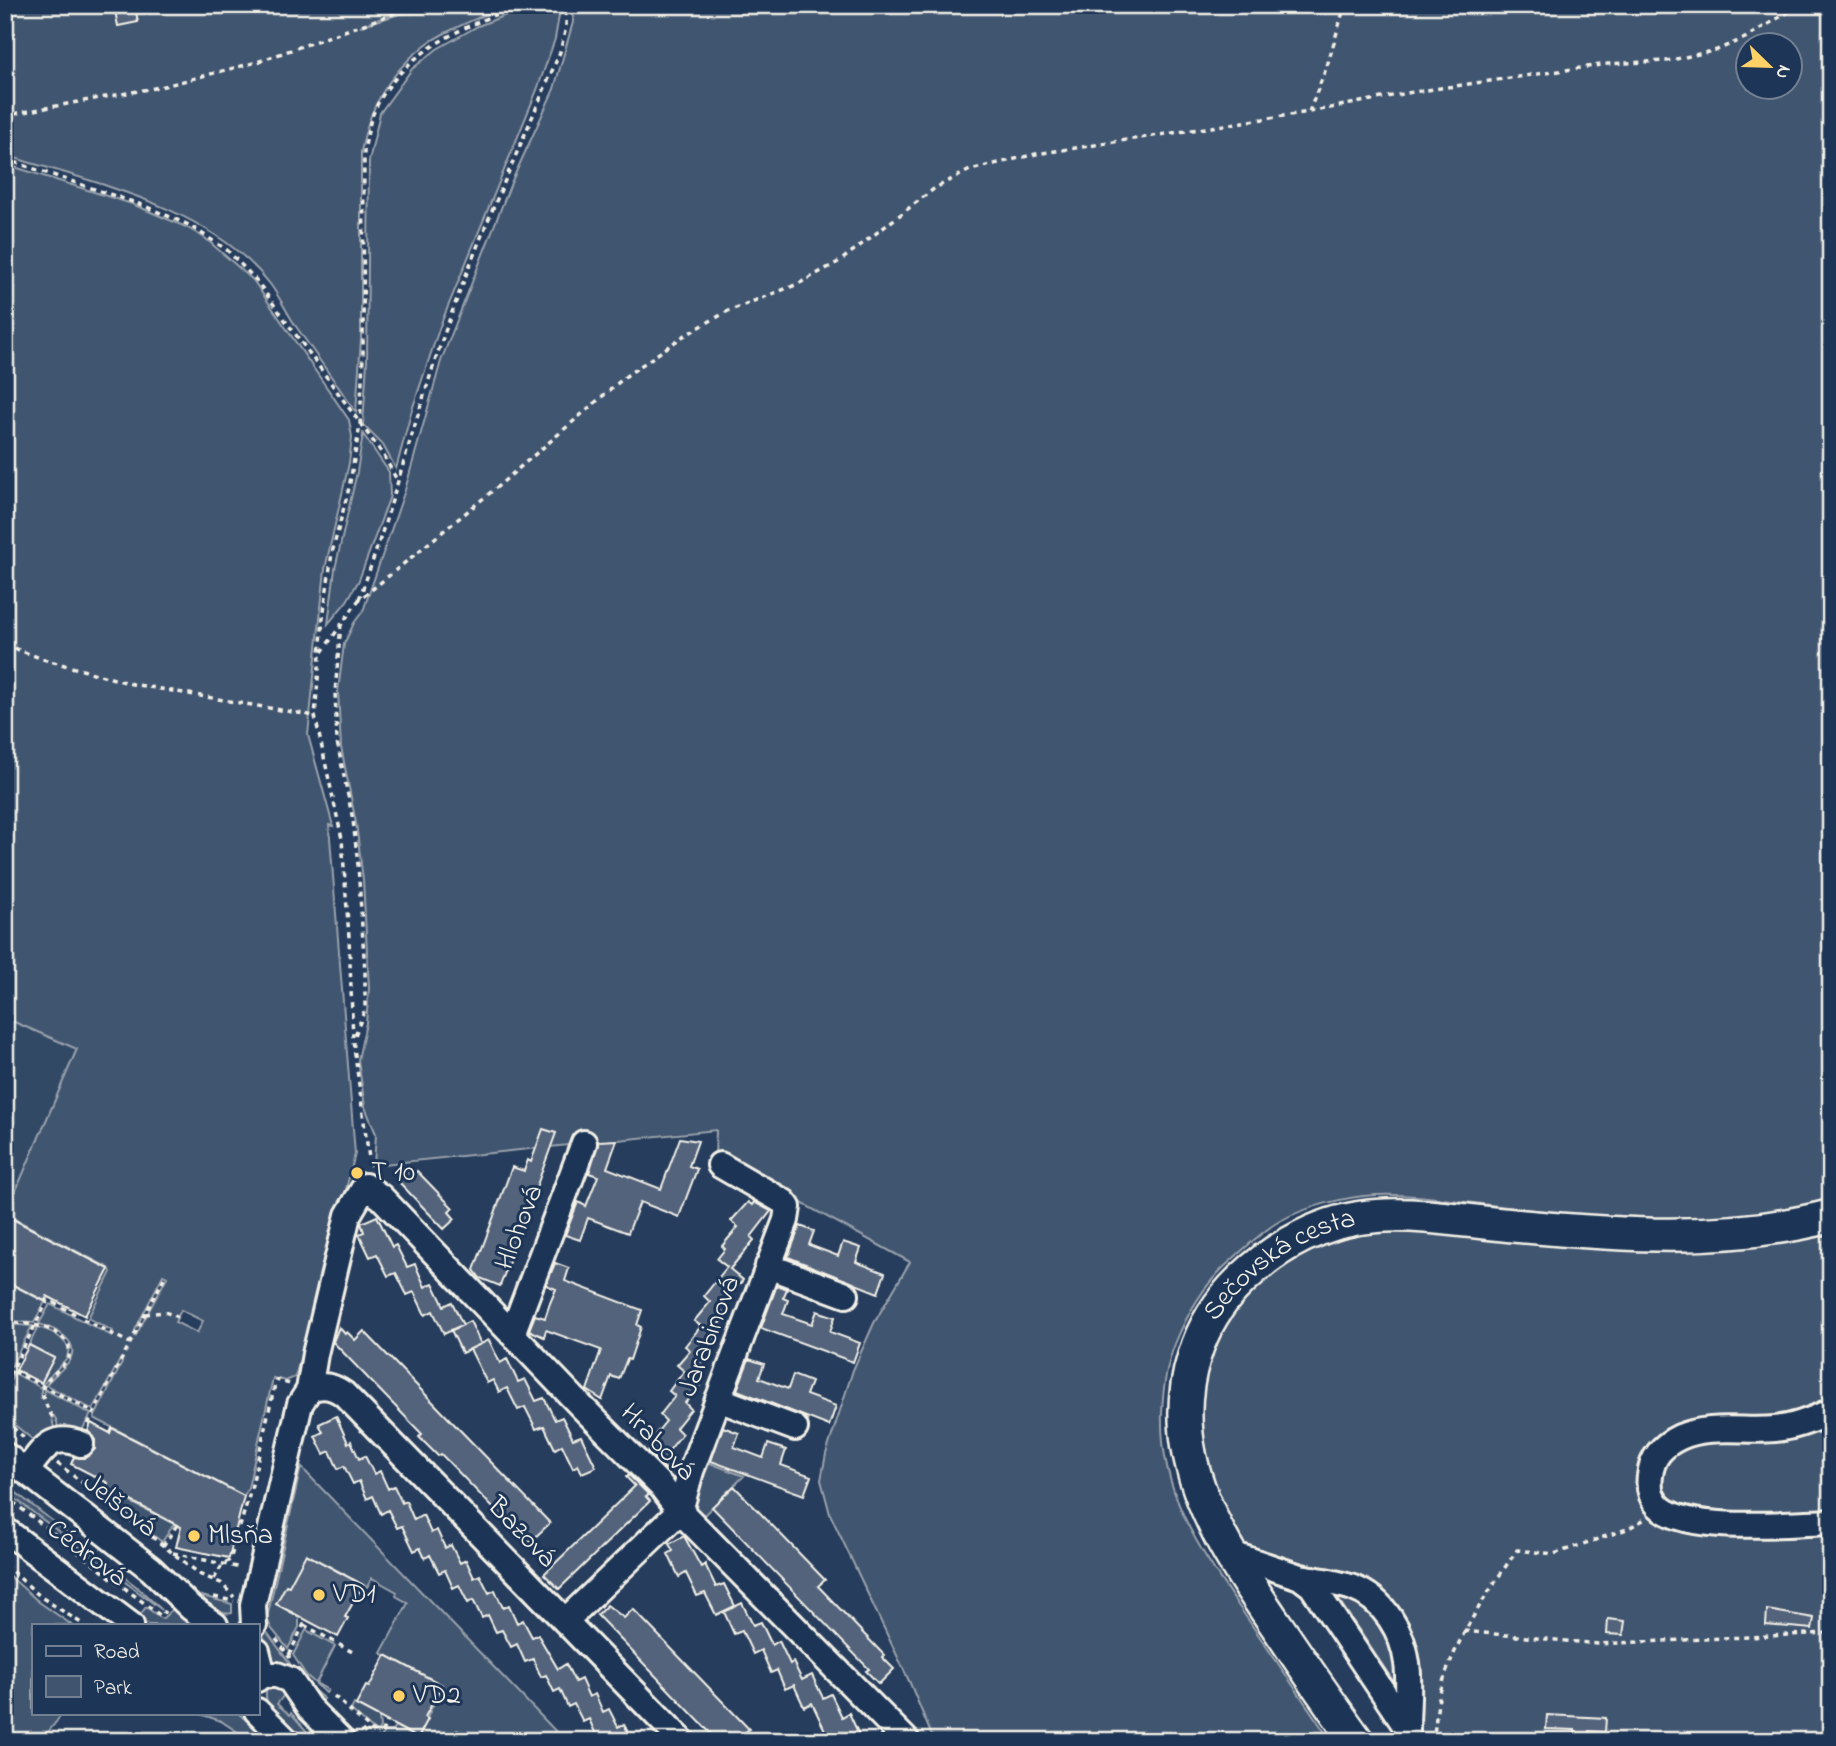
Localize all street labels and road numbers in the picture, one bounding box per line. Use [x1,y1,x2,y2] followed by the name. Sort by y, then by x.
[485,1180,555,1276] street label: Hlohová
[1193,1199,1359,1329] street label: Sečovská cesta
[668,1271,752,1403] street label: Jarabinová
[609,1395,705,1491] street label: Hrabová
[73,1464,165,1548] street label: Jelšová
[476,1487,565,1578] street label: Bazová
[37,1510,135,1598] street label: Cédrová

